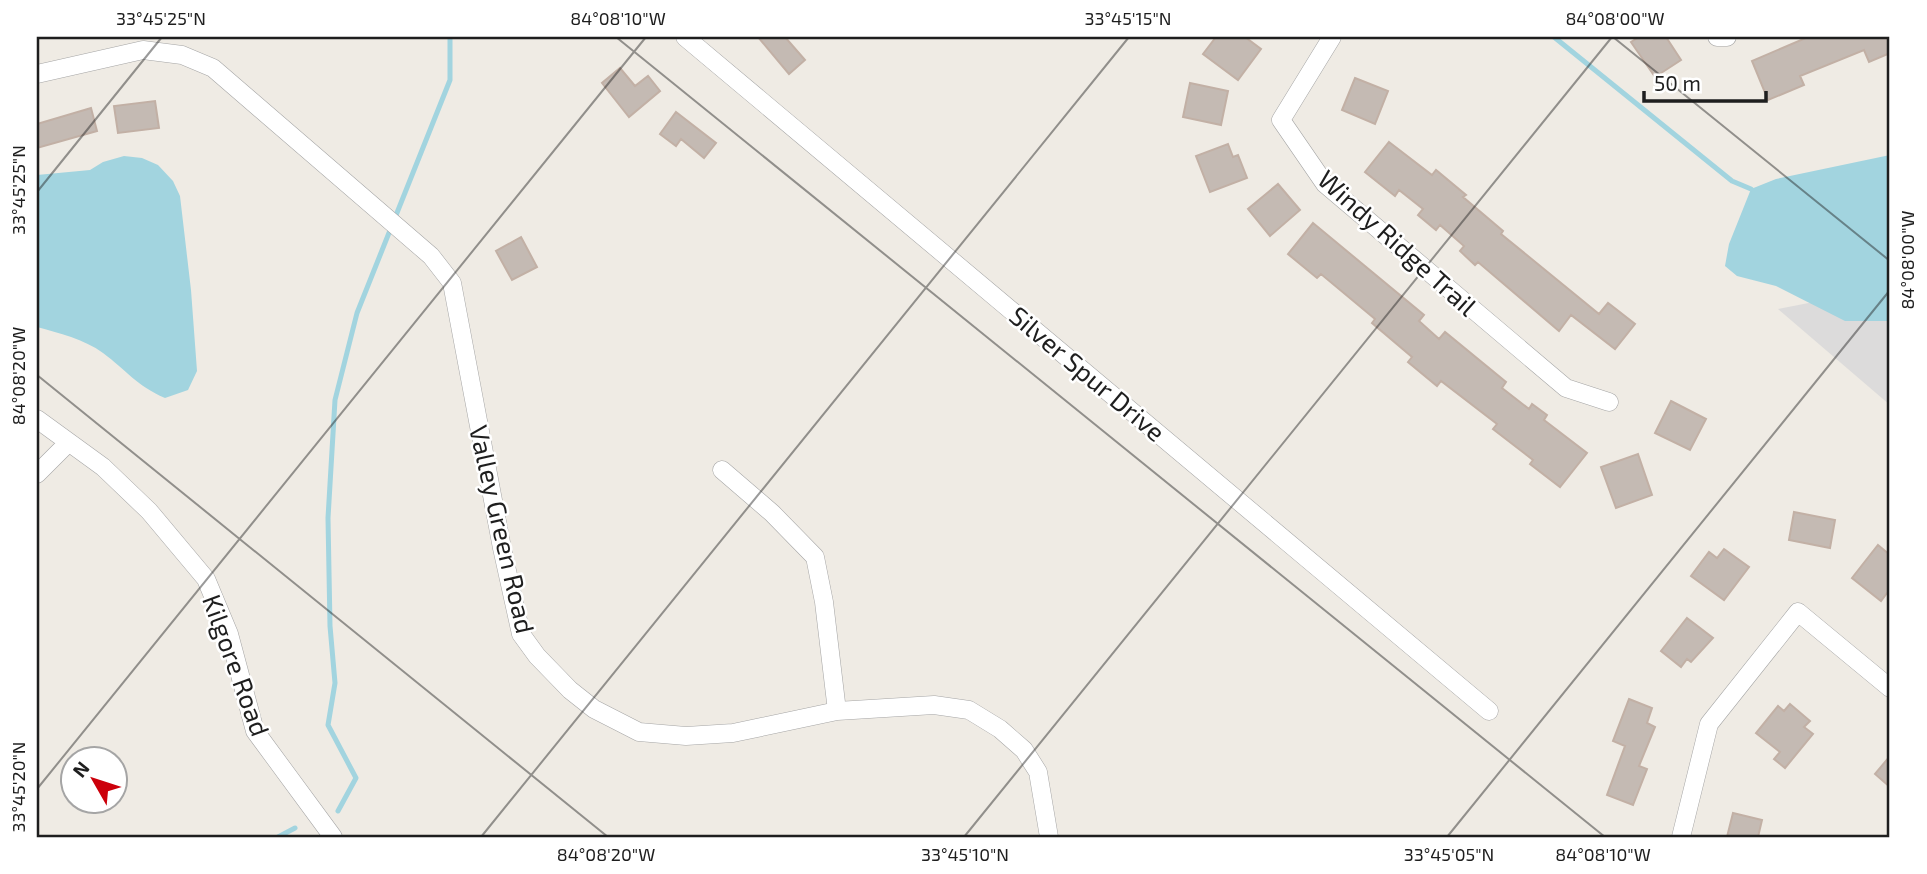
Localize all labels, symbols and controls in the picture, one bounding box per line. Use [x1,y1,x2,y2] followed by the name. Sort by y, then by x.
[116,7,206,29] text: 33°45'25"N
[570,7,666,29] text: 84°08'10"W
[1085,7,1171,29] text: 33°45'15"N
[1565,7,1665,29] text: 84°08'00"W
[1644,60,1766,104] scale bar
[1654,70,1701,95] text: 50 m
[7,145,29,235] text: 33°45'25"N
[1312,163,1484,321] street label: Windy Ridge Trail
[1896,210,1918,310] text: 84°08'00"W
[1004,299,1172,447] street label: Silver Spur Drive
[7,327,29,425] text: 84°08'20"W
[464,422,542,636] street label: Valley Green Road
[197,590,277,740] street label: Kilgore Road
[7,741,29,833] text: 33°45'20"N
[60,744,130,814] north arrow
[67,756,94,782] text: N
[557,843,655,865] text: 84°08'20"W
[921,843,1009,865] text: 33°45'10"N
[1404,843,1494,865] text: 33°45'05"N
[1555,843,1651,865] text: 84°08'10"W

